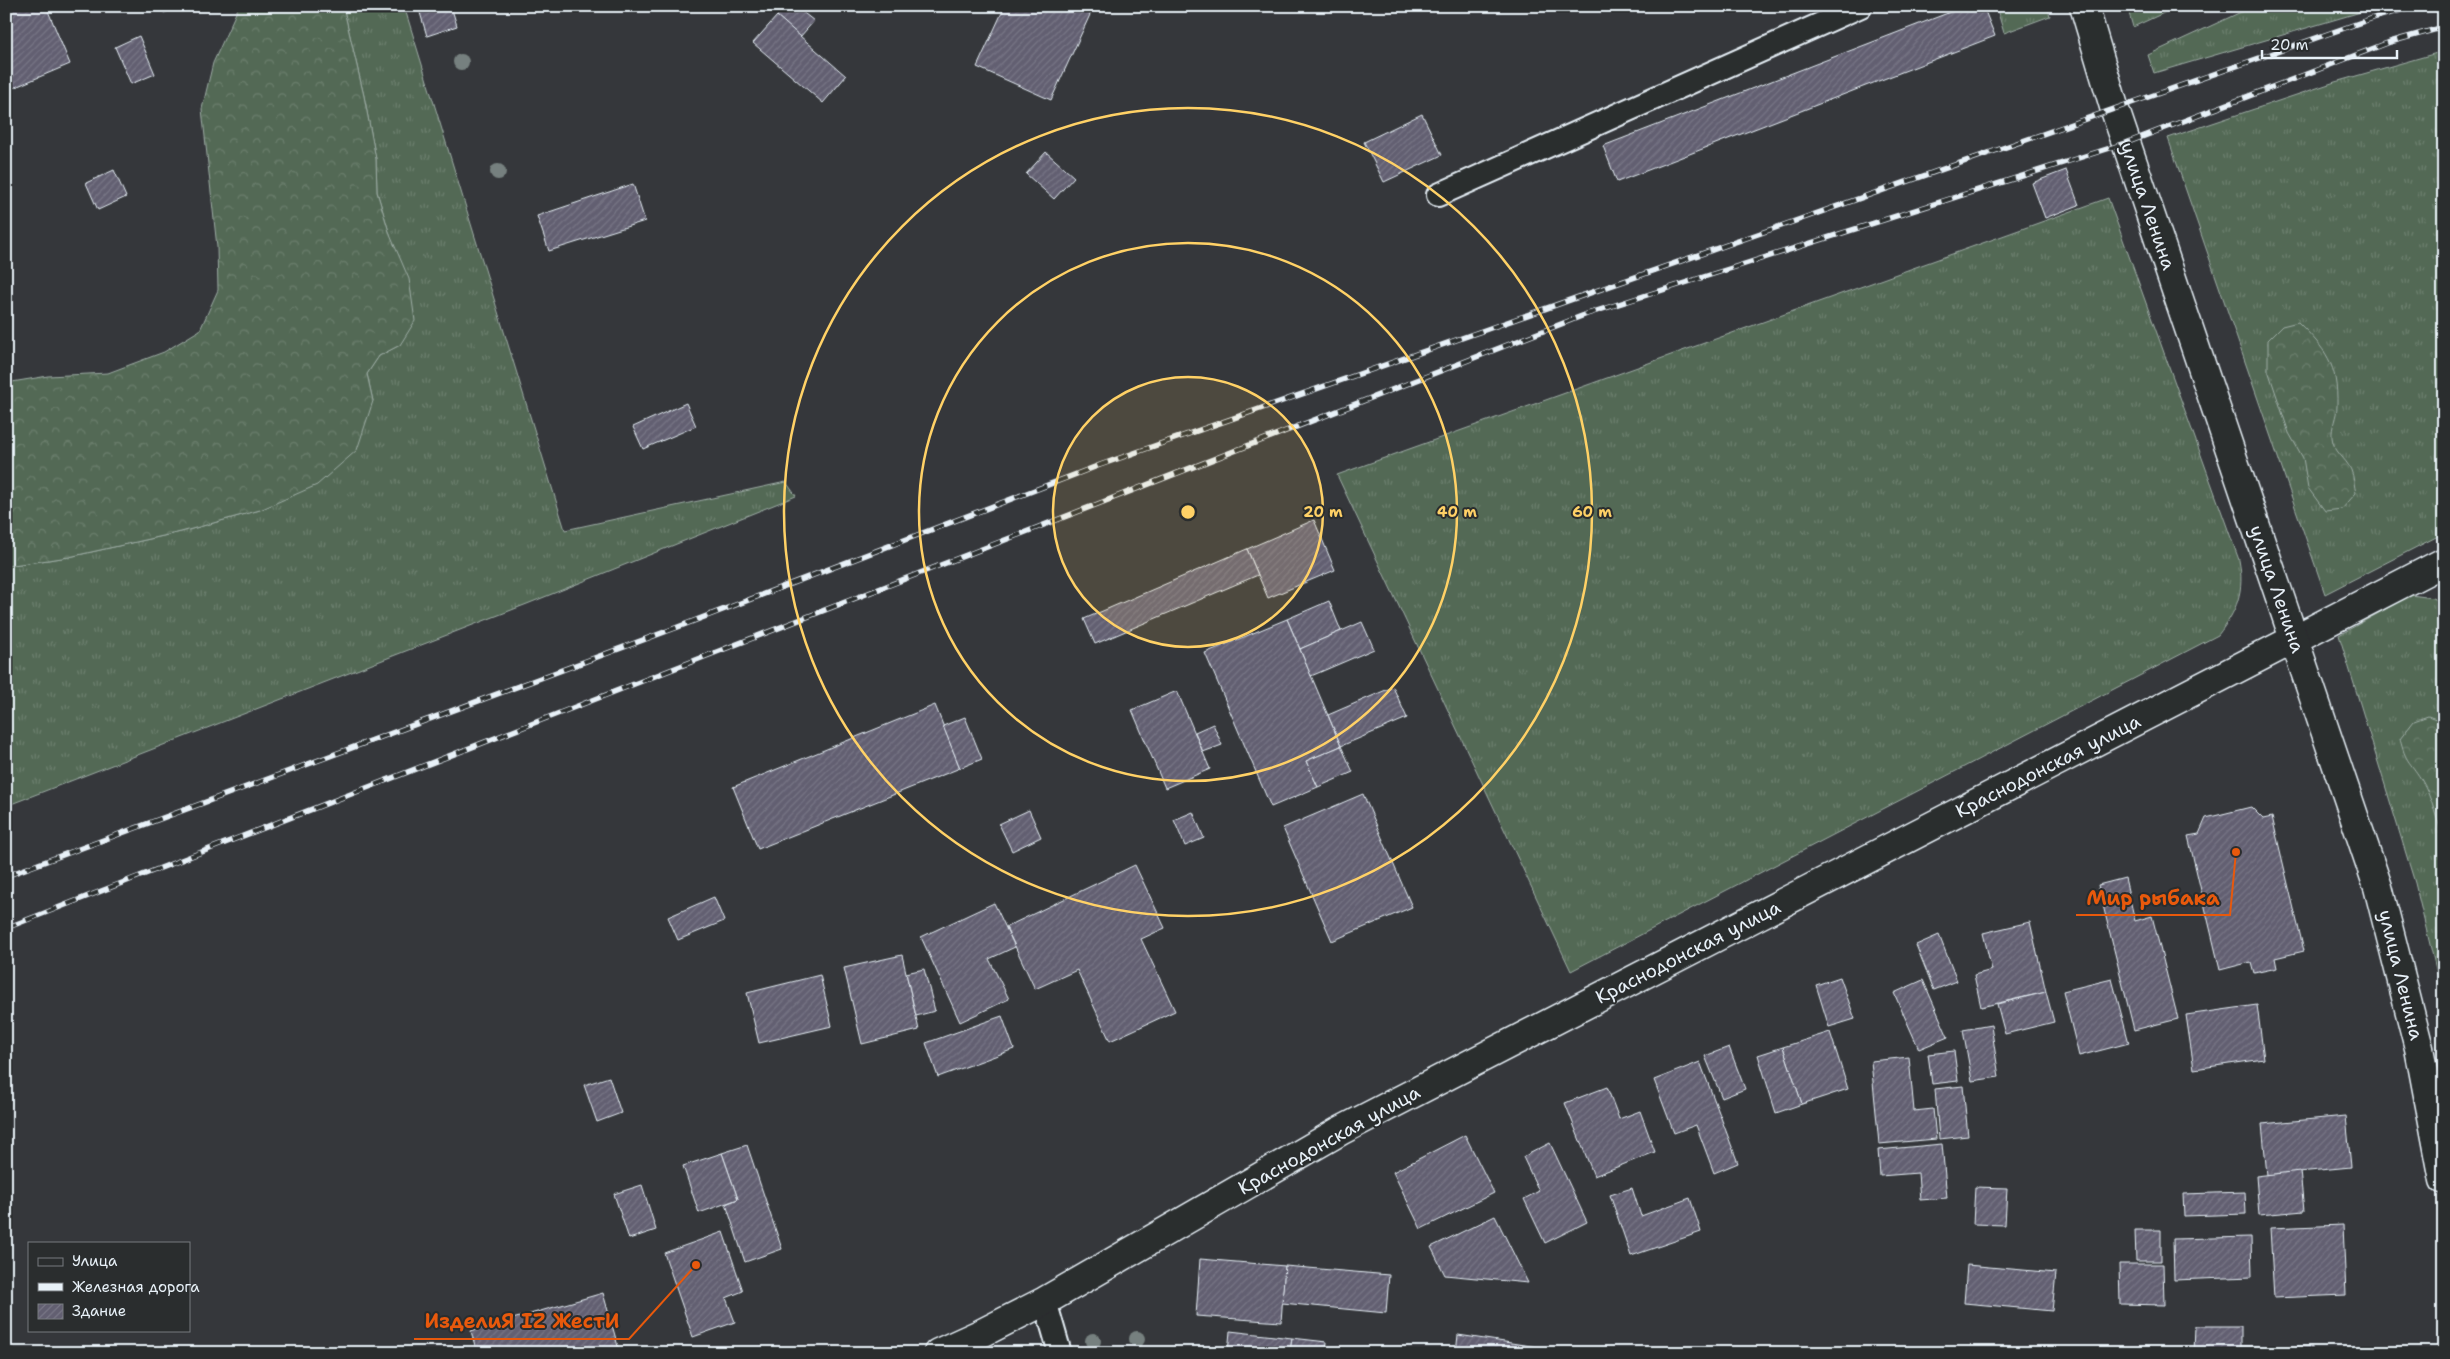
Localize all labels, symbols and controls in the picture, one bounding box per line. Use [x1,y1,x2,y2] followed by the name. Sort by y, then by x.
[2262,28,2398,60] scale bar
[2270,35,2309,55] text: 20 m
[2114,139,2182,273] street label: улица Ленина
[1303,502,1343,522] text: 20 m
[1437,502,1477,522] text: 40 m
[1572,502,1612,522] text: 60 m
[1179,503,1197,521] centre of rings
[2243,522,2311,656] street label: улица Ленина
[1951,708,2145,824] street label: Краснодонская улица
[2076,880,2230,915] callout: Мир рыбака
[2086,885,2220,911] text: Мир рыбака
[1591,894,1785,1010] street label: Краснодонская улица
[2373,907,2429,1043] street label: улица Ленина
[1233,1079,1425,1201] street label: Краснодонская улица
[28,1242,190,1332] legend
[72,1251,118,1271] text: Улица
[72,1277,200,1297] text: Железная дорога
[72,1301,126,1321] text: Здание
[414,1304,629,1339] callout: ИзделиЯ IZ ЖестИ
[424,1308,620,1334] text: ИзделиЯ IZ ЖестИ

